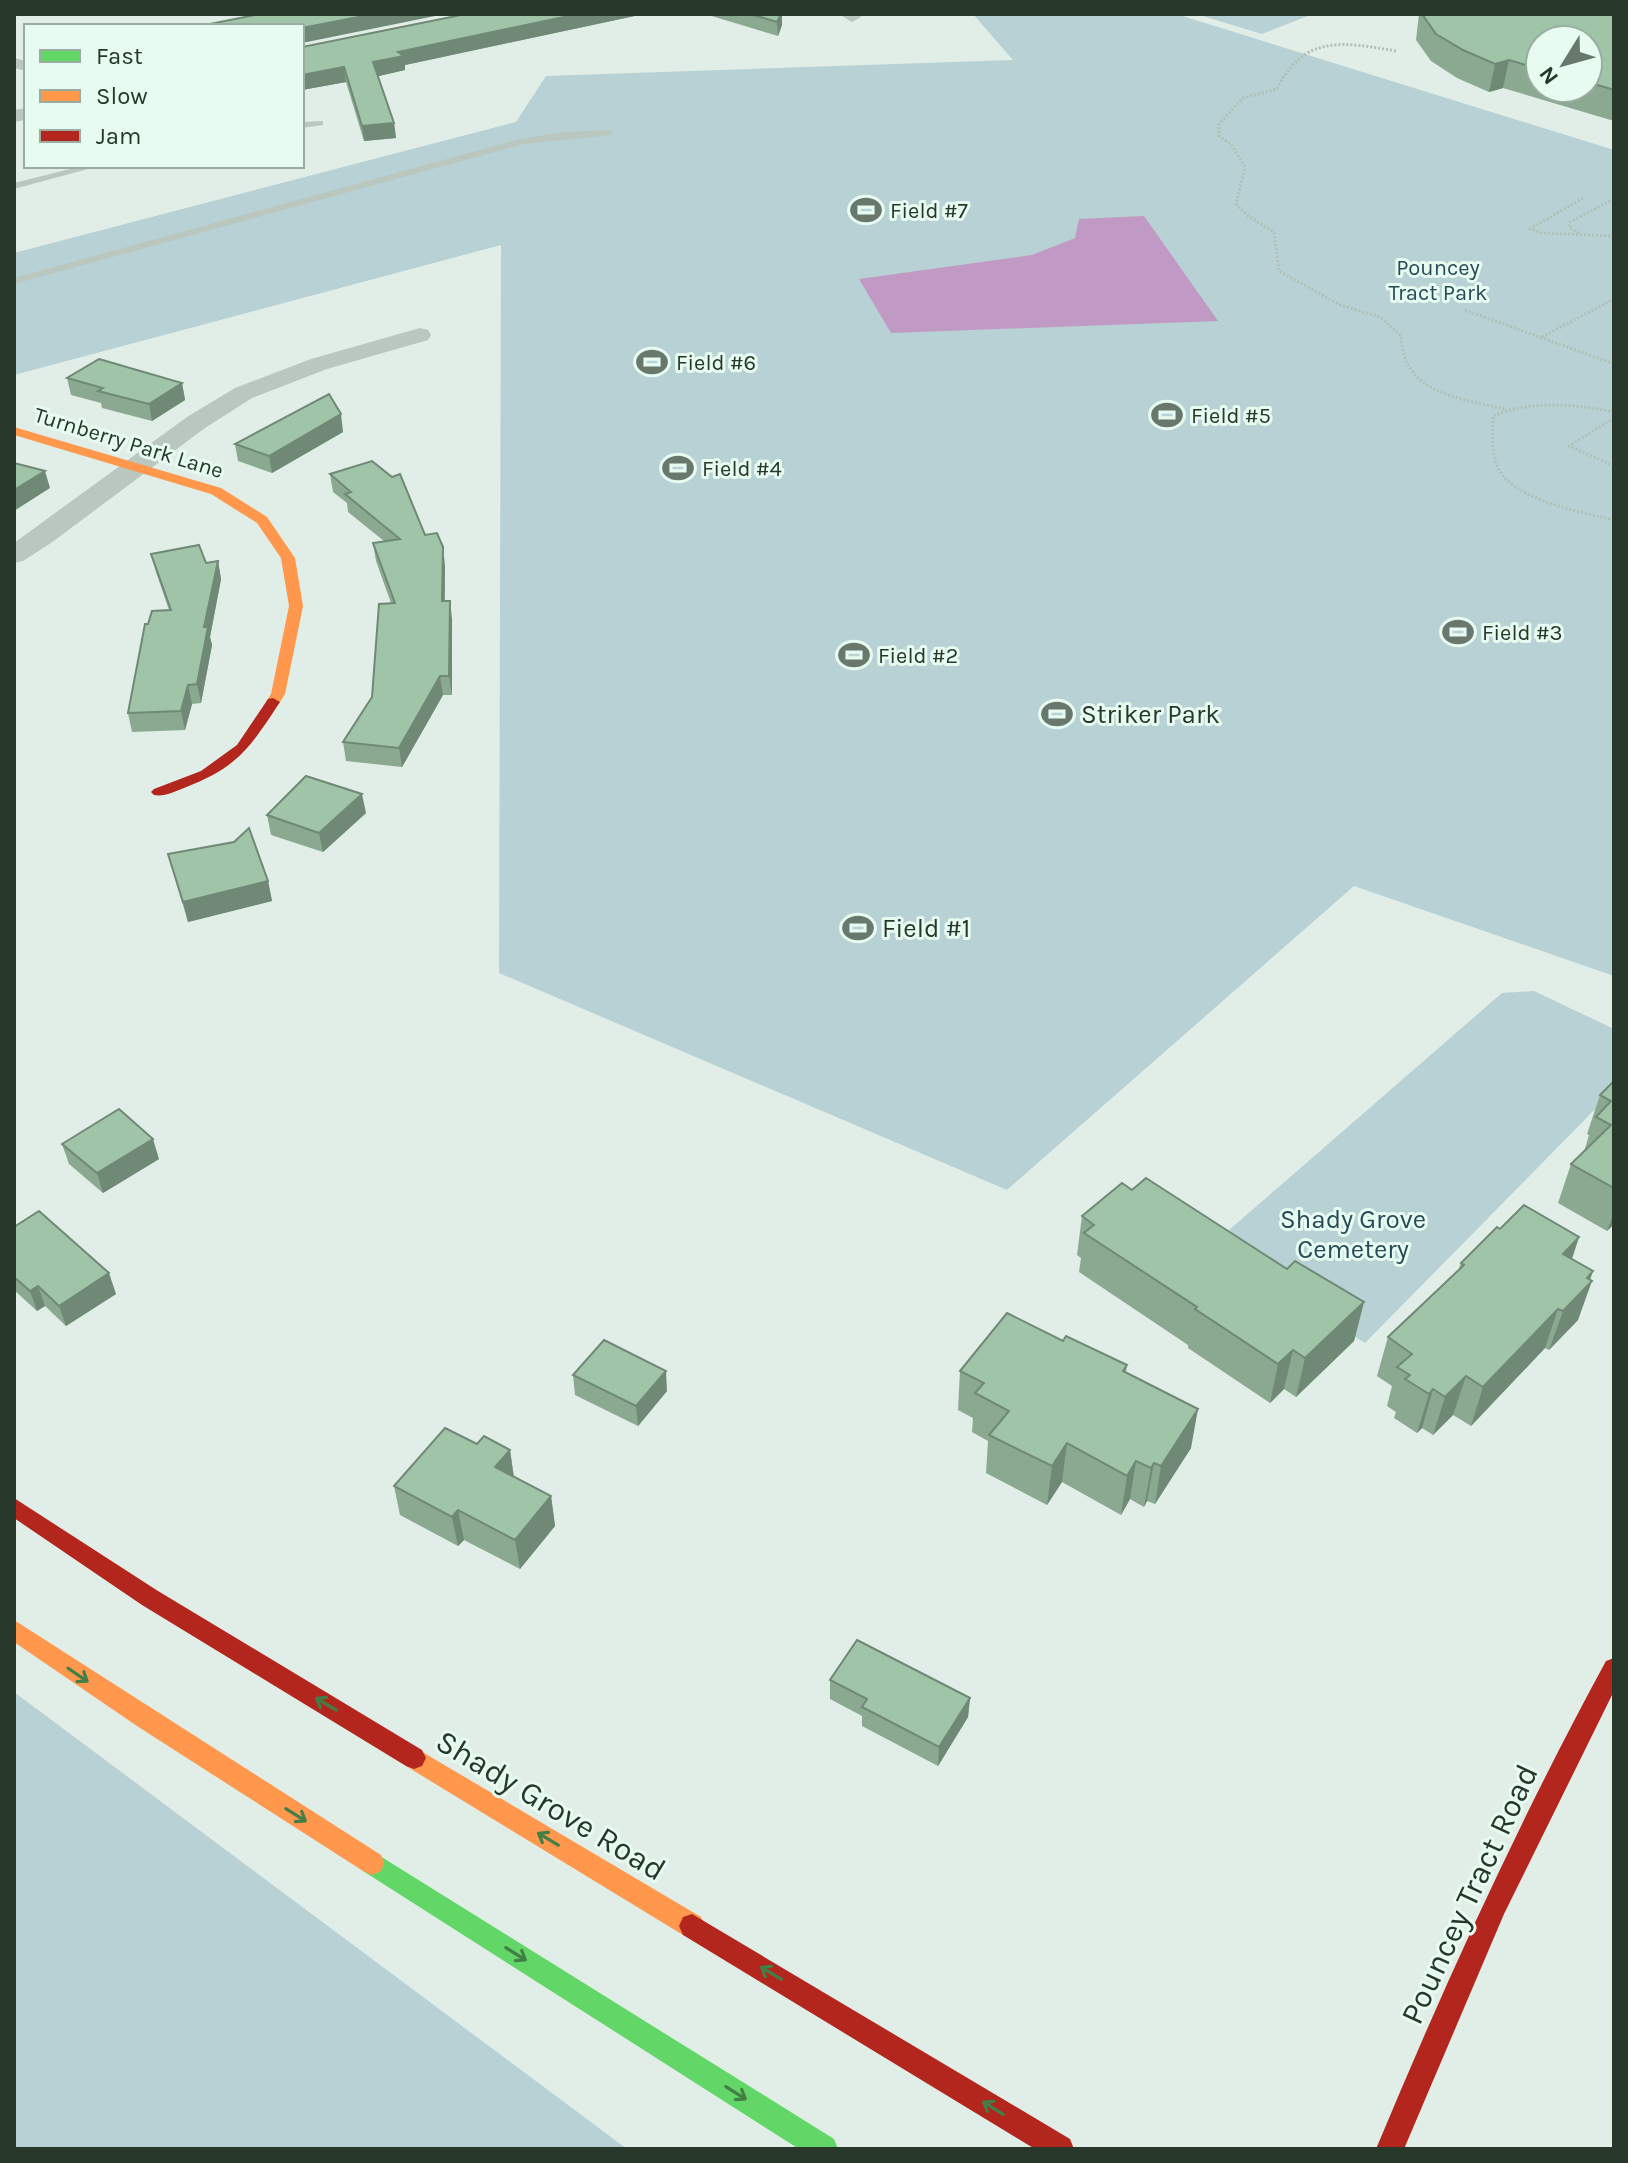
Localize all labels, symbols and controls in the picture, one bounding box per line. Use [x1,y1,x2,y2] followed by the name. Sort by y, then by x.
[24,24,304,168] legend
[1524,24,1604,104] north arrow
[96,42,143,70] text: Fast
[1534,61,1564,90] text: N
[96,82,148,110] text: Slow
[96,122,141,150] text: Jam
[849,193,883,227] sports icon: Field #7
[890,198,968,224] place label: Field #7
[1389,255,1487,306] park label: Pouncey Tract Park
[635,345,669,379] sports icon: Field #6
[676,350,756,376] place label: Field #6
[1150,398,1184,432] sports icon: Field #5
[31,402,227,484] street label: Turnberry Park Lane
[1191,403,1271,429] place label: Field #5
[661,451,695,485] sports icon: Field #4
[702,456,782,482] place label: Field #4
[1441,615,1475,649] sports icon: Field #3
[1482,620,1563,646] place label: Field #3
[837,638,871,672] sports icon: Field #2
[878,643,958,669] place label: Field #2
[1040,697,1074,731] sports icon: Striker Park
[1081,699,1220,730] place label: Striker Park
[841,911,875,945] sports icon: Field #1
[882,913,970,944] place label: Field #1
[1280,1204,1426,1265] park label: Shady Grove Cemetery
[66,1666,88,1683] one-way arrow
[315,1696,338,1712] one-way arrow
[429,1722,672,1889] street label: Shady Grove Road
[1393,1759,1546,2030] street label: Pouncey Tract Road
[285,1806,307,1823] one-way arrow
[537,1831,560,1847] one-way arrow
[504,1947,527,1963] one-way arrow
[760,1964,783,1980] one-way arrow
[724,2086,747,2102] one-way arrow
[982,2100,1005,2116] one-way arrow

